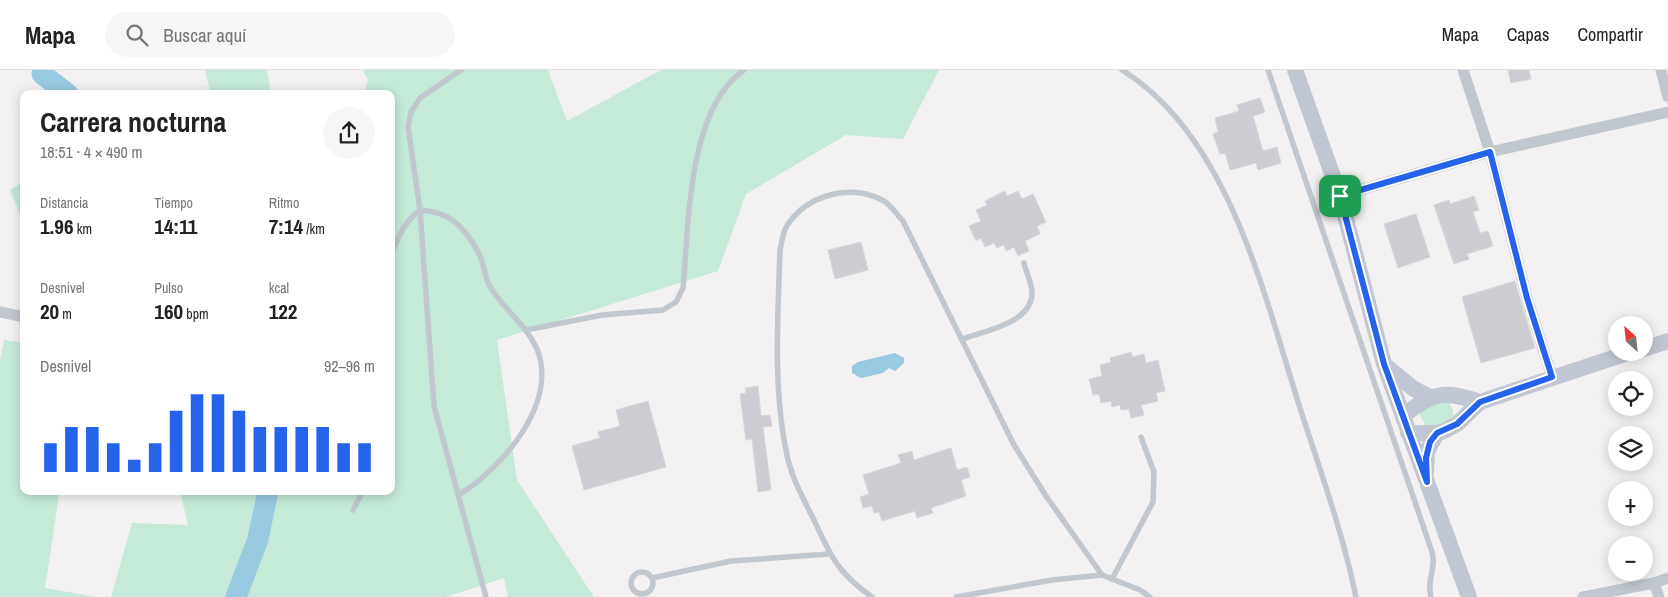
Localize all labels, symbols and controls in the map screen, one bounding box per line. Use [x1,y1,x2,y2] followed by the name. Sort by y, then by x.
[105,12,455,57] search box
[25,19,75,51] text: Mapa
[123,21,151,49] icon: search
[163,22,246,48] text: Buscar aquí
[1442,22,1479,47] text: Mapa
[1507,22,1549,47] text: Capas
[1577,22,1643,47] text: Compartir
[40,103,226,141] text: Carrera nocturna
[323,107,375,159] button: share
[40,141,143,163] text: 18:51 · 4 × 490 m
[1319,175,1361,217] pin
[1326,182,1354,210] icon: arrive
[40,194,89,212] text: Distancia
[154,194,193,212] text: Tiempo
[269,194,299,212] text: Ritmo
[40,212,74,241] text: 1.96
[154,212,197,241] text: 14:11
[269,212,303,241] text: 7:14
[74,220,92,238] text: km
[303,220,325,238] text: /km
[40,279,85,297] text: Desnivel
[154,279,183,297] text: Pulso
[269,279,289,297] text: kcal
[40,297,59,326] text: 20
[154,297,183,326] text: 160
[269,297,297,326] text: 122
[59,305,72,323] text: m
[183,305,209,323] text: bpm
[1608,316,1652,361] north arrow
[1608,316,1653,581] map controls
[40,355,91,377] text: Desnivel
[324,355,375,377] text: 92–96 m
[1608,371,1653,416] button: locate
[1608,426,1653,471] button: layers
[1608,481,1653,526] button: +
[1608,536,1653,581] button: −

